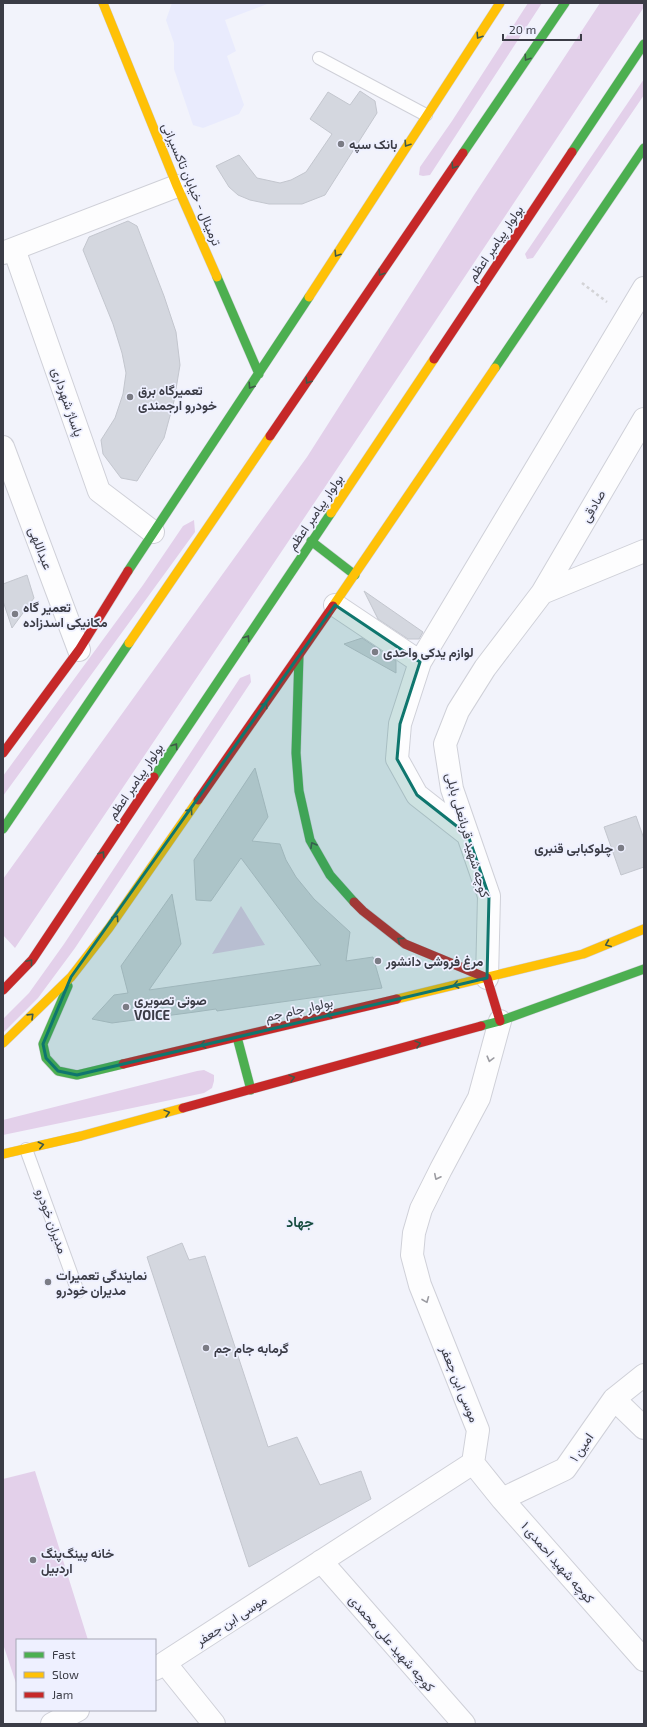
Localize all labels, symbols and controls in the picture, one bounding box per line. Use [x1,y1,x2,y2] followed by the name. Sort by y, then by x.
[503,16,581,42] scale bar
[509,22,536,36] text: 20 m
[477,31,484,38] one-way arrow
[525,54,532,61] one-way arrow
[158,120,225,248] street label: ترمینال - خیابان تاکسیرانی
[349,136,398,154] place label: بانک سپه
[336,139,346,149] marker: بانک سپه
[405,140,412,147] one-way arrow
[451,162,459,169] one-way arrow
[464,202,528,285] street label: بولوار پیامبر اعظم
[335,249,342,256] one-way arrow
[379,269,386,276] one-way arrow
[47,365,87,439] street label: پاساژ شهرداری
[305,377,313,384] one-way arrow
[138,382,217,414] place label: تعمیرگاه برق خودرو ارجمندی
[248,382,256,389] one-way arrow
[125,392,135,402] marker: تعمیرگاه برق خودرو ارجمندی
[284,471,348,554] street label: بولوار پیامبر اعظم
[577,487,610,526] street label: صادقی
[25,524,57,572] street label: عبداللهی
[23,599,108,631] place label: تعمیر گاه مکانیکی اسدزاده
[10,609,20,619] marker: تعمیر گاه مکانیکی اسدزاده
[242,635,249,642] one-way arrow
[383,644,474,661] place label: لوازم یدکی واحدی
[370,647,380,657] marker: لوازم یدکی واحدی
[260,702,267,709] one-way arrow
[104,740,168,823] street label: بولوار پیامبر اعظم
[170,743,178,750] one-way arrow
[441,771,494,900] street label: کوچه شهید قربانعلی بابلی
[185,808,193,815] one-way arrow
[534,840,613,858] place label: چلوکبابی قنبری
[310,842,318,849] one-way arrow
[616,843,626,853] marker: چلوکبابی قنبری
[98,851,105,858] one-way arrow
[111,915,118,922] one-way arrow
[397,937,404,945] one-way arrow
[604,939,611,947] one-way arrow
[385,953,483,970] place label: مرغ فروشی دانشور
[373,956,383,966] marker: مرغ فروشی دانشور
[25,959,32,966] one-way arrow
[452,980,459,989] one-way arrow
[134,992,207,1023] place label: صوتی تصویری VOICE
[263,993,335,1026] street label: بولوار جام جم
[121,1002,131,1012] marker: صوتی تصویری VOICE
[326,1010,333,1019] one-way arrow
[26,1013,34,1021] one-way arrow
[199,1040,206,1048] one-way arrow
[414,1040,421,1049] one-way arrow
[486,1055,495,1062] one-way arrow
[288,1074,295,1083] one-way arrow
[164,1109,170,1117] one-way arrow
[38,1142,44,1150] one-way arrow
[434,1173,442,1180] one-way arrow
[32,1186,71,1256] street label: مدیران خودرو
[286,1213,314,1231] district label: جهاد
[56,1267,147,1299] place label: نمایندگی تعمیرات مدیران خودرو
[43,1277,53,1287] marker: نمایندگی تعمیرات مدیران خودرو
[421,1295,429,1303] one-way arrow
[214,1340,289,1357] place label: گرمابه جام جم
[436,1342,483,1425] street label: موسی ابن جعفر
[201,1343,211,1353] marker: گرمابه جام جم
[566,1430,597,1465] street label: امین ۱
[517,1518,598,1608] street label: کوچه شهید احمدی ۱
[41,1545,114,1577] place label: خانه پینگ‌پنگ اردبیل
[28,1555,38,1565] marker: خانه پینگ‌پنگ اردبیل
[192,1591,270,1650] street label: موسی ابن جعفر
[344,1591,438,1696] street label: کوچه شهید علی محمدی
[16,1639,156,1711] legend
[52,1647,76,1661] text: Fast
[52,1667,79,1681] text: Slow
[52,1687,73,1701] text: Jam

